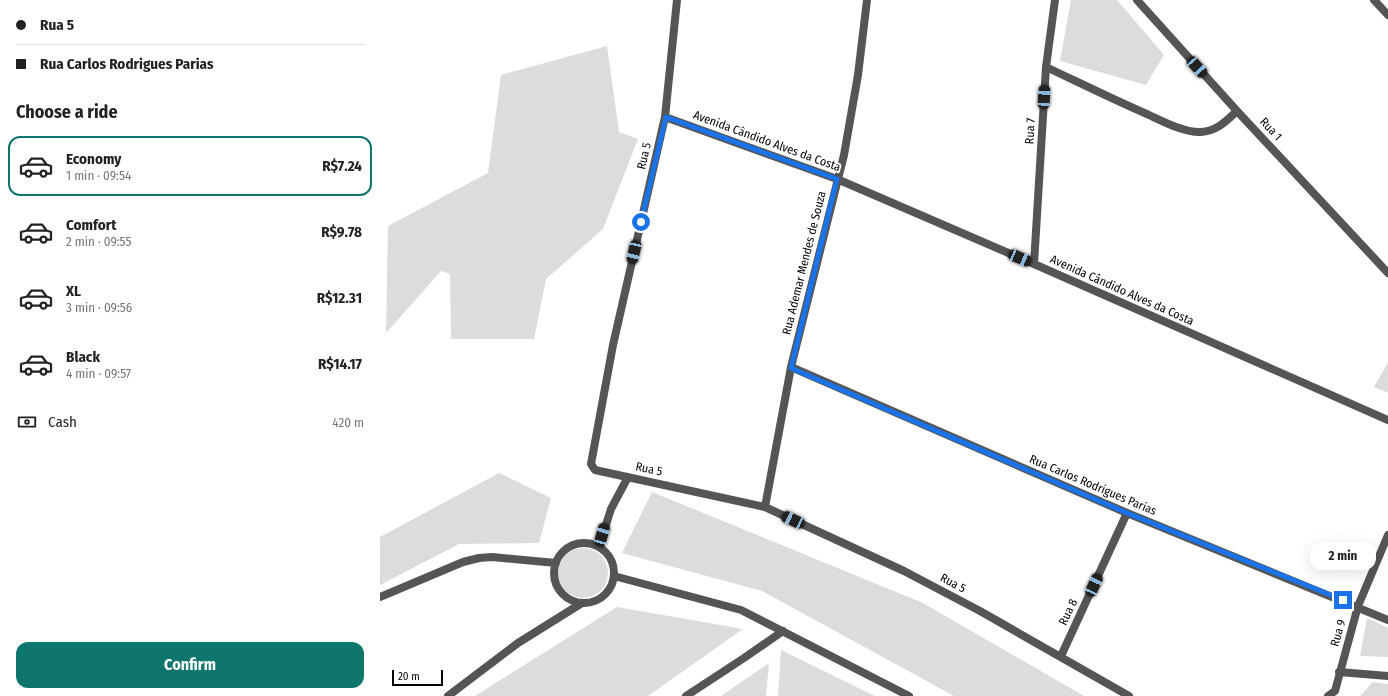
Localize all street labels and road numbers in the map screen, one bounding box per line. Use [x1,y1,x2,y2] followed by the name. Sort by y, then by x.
[691,108,843,174] street label: Avenida Cândido Alves da Costa
[1257,115,1285,143] street label: Rua 1
[1022,117,1038,145] street label: Rua 7
[634,141,654,171] street label: Rua 5
[779,190,829,336] street label: Rua Ademar Mendes de Souza
[1048,252,1196,328] street label: Avenida Cândido Alves da Costa
[1027,452,1159,518] street label: Rua Carlos Rodrigues Parias
[634,459,664,479] street label: Rua 5
[938,570,969,596] street label: Rua 5
[1056,597,1080,627] street label: Rua 8
[1328,618,1349,648] street label: Rua 9

